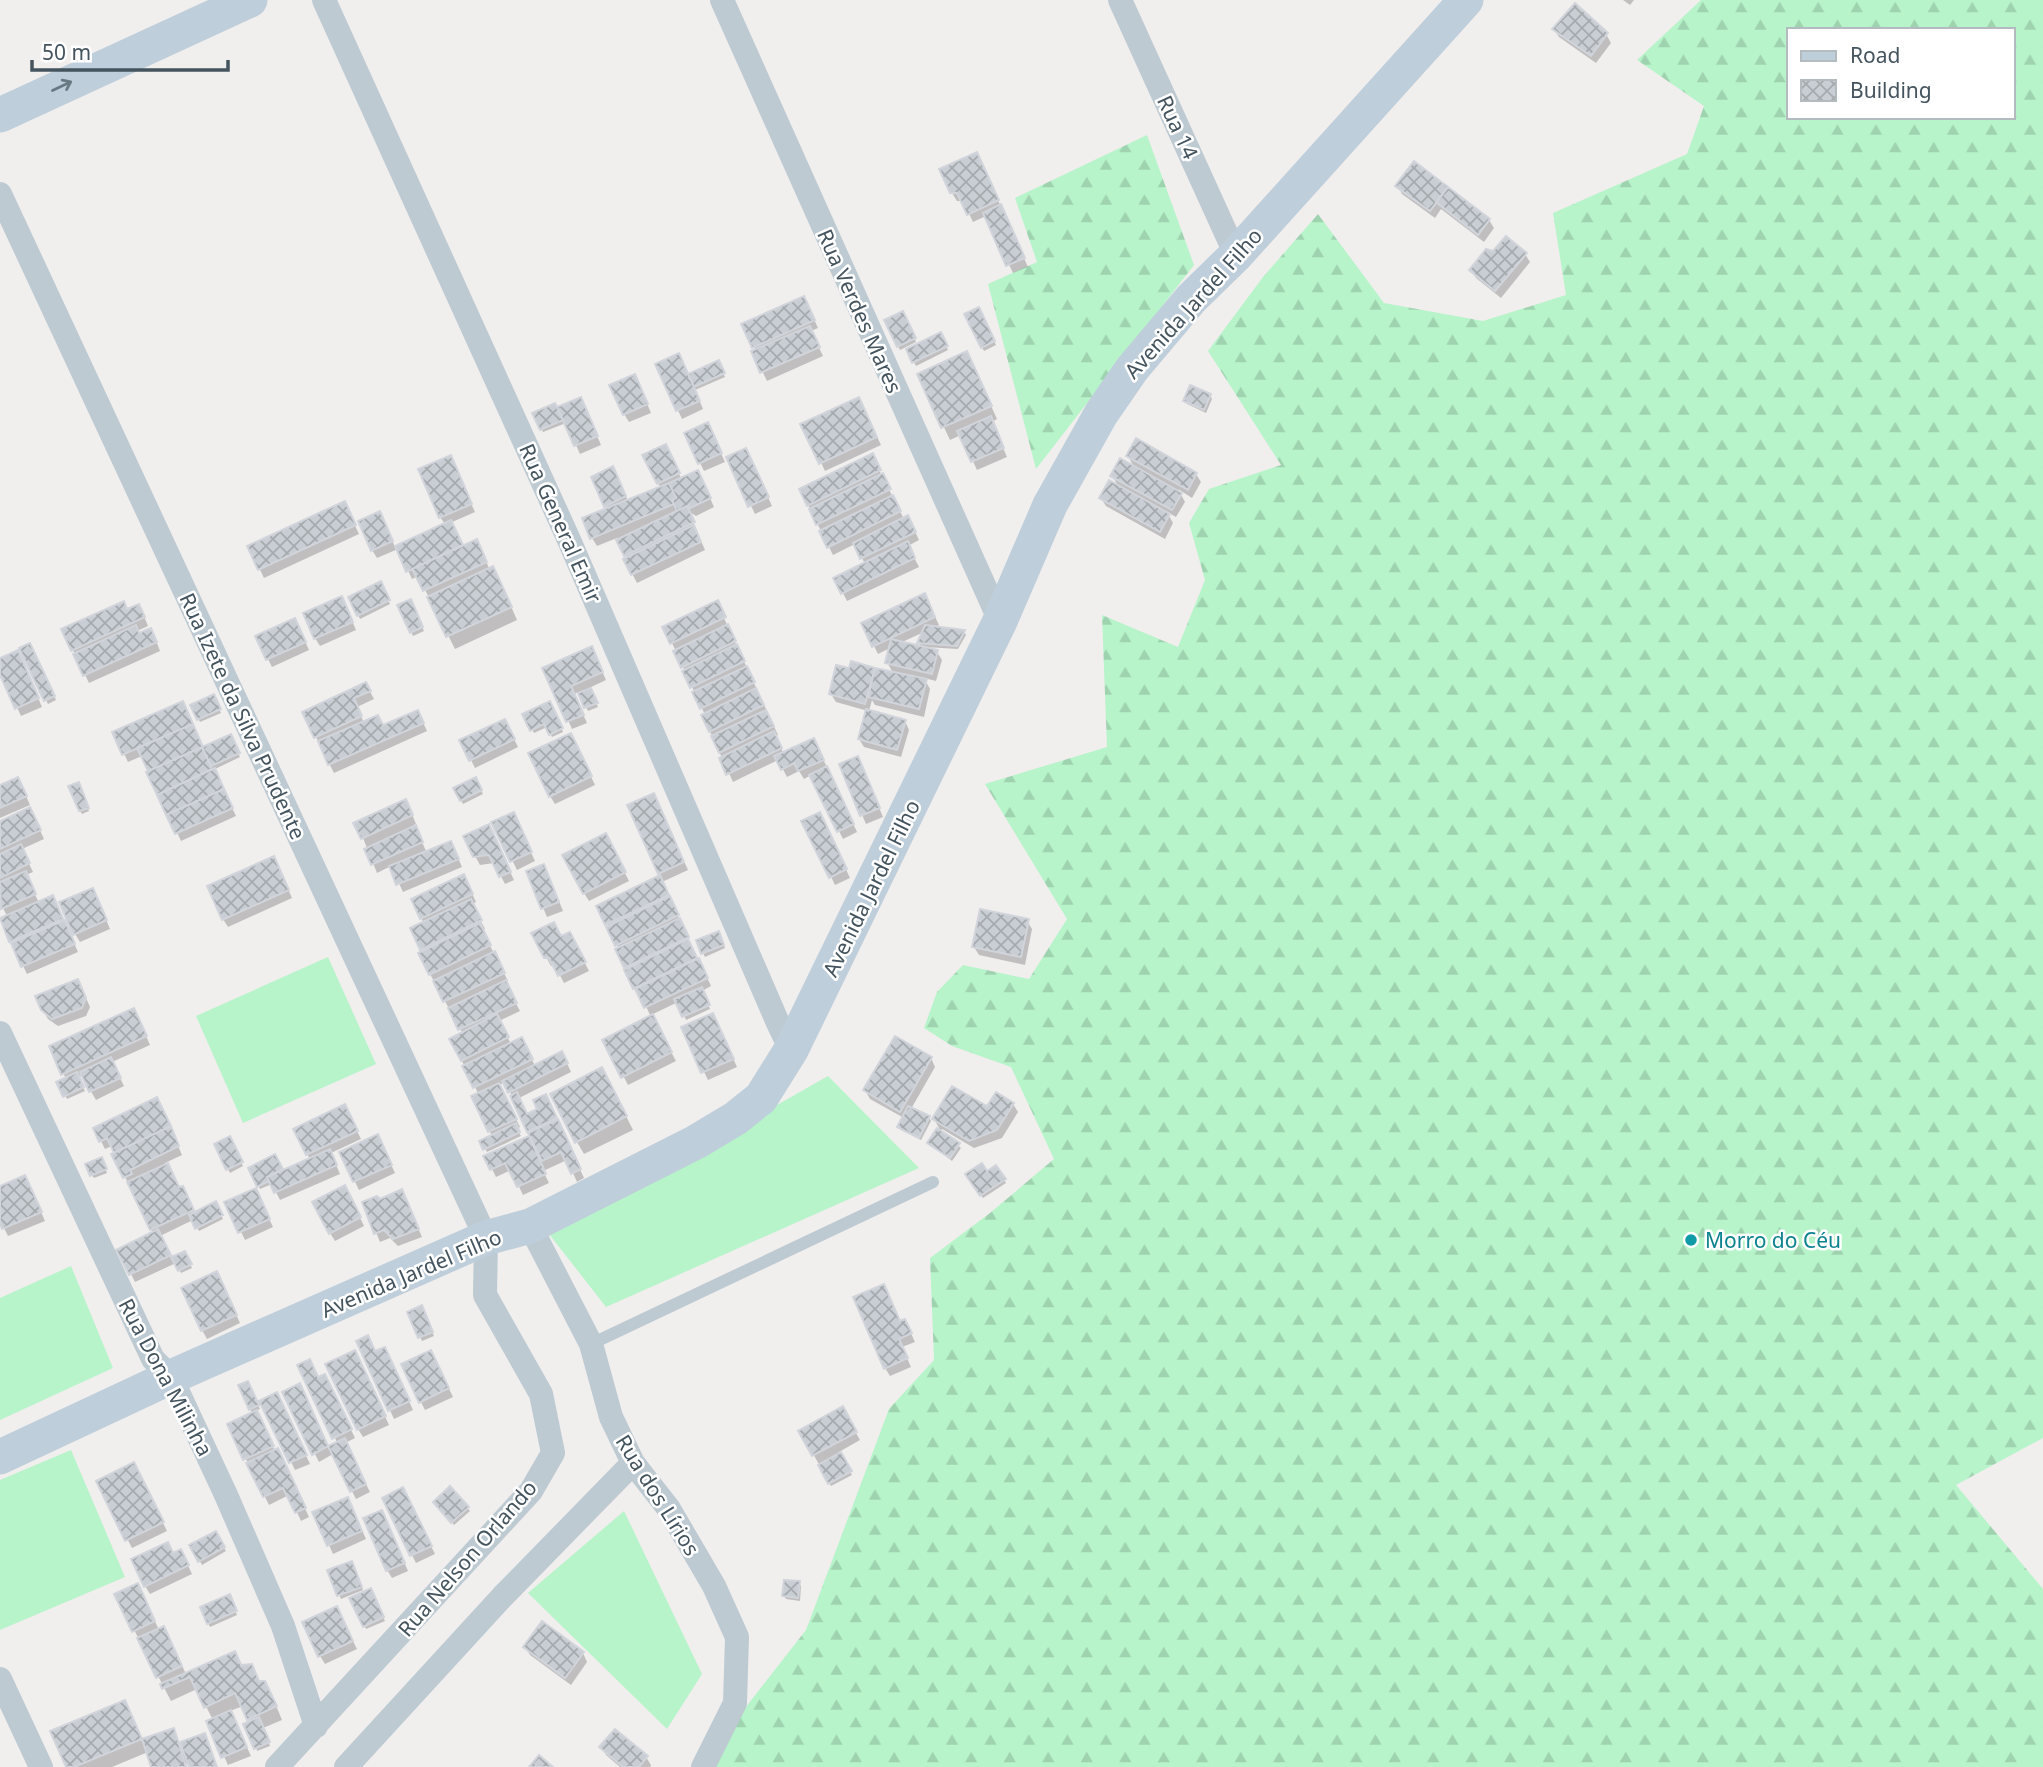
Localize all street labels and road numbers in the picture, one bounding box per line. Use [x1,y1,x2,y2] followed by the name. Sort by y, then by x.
[1151,91,1205,163] street label: Rua 14
[1118,222,1268,384] street label: Avenida Jardel Filho
[811,225,909,397] street label: Rua Verdes Mares
[513,439,609,607] street label: Rua General Emir
[173,588,313,844] street label: Rua Izete da Silva Prudente
[816,795,926,981] street label: Avenida Jardel Filho
[317,1222,505,1324] street label: Avenida Jardel Filho
[113,1293,219,1461] street label: Rua Dona Milinha
[610,1429,706,1561] street label: Rua dos Lírios
[391,1474,543,1642] street label: Rua Nelson Orlando

